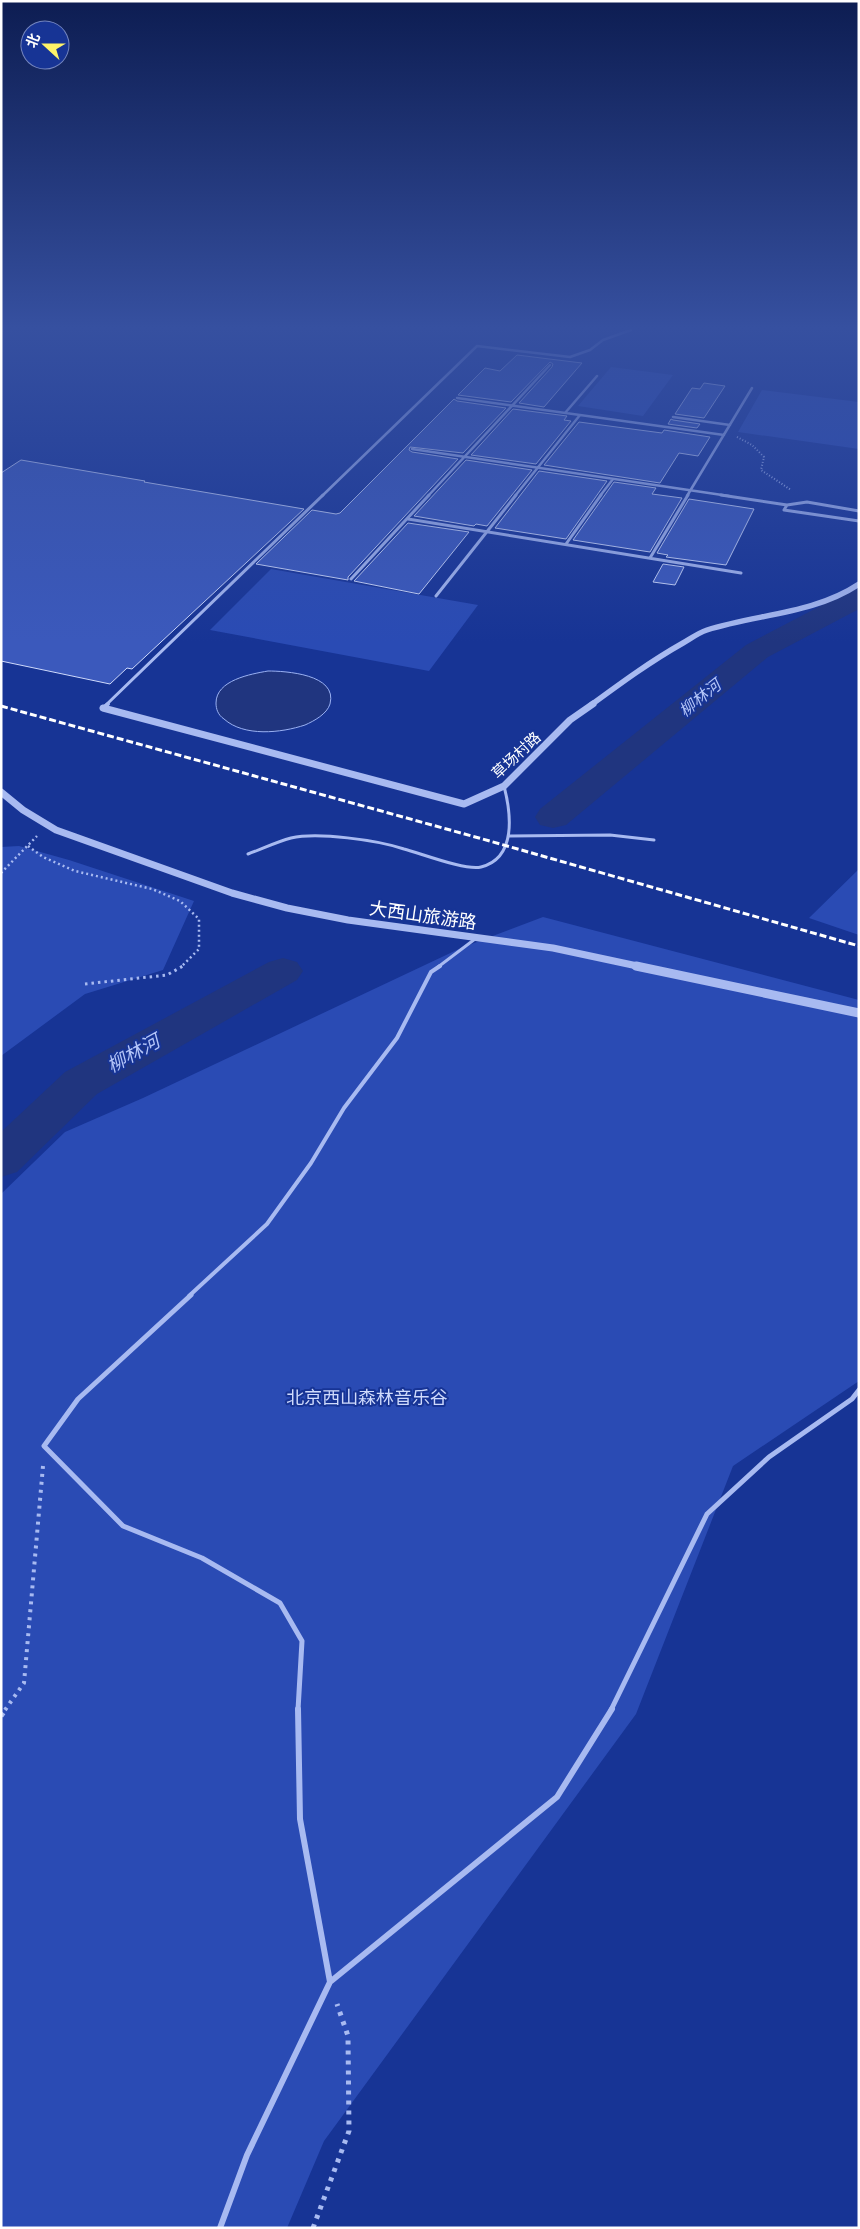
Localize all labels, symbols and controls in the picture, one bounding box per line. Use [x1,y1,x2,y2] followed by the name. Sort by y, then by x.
[20,20,70,70] north arrow
[23,31,43,50] text: 北
[675,674,727,720] water label: 柳林河
[488,728,544,782] street label: 草场村路
[368,897,478,933] street label: 大西山旅游路
[103,1028,167,1076] water label: 柳林河
[286,1387,448,1408] park label: 北京西山森林音乐谷

